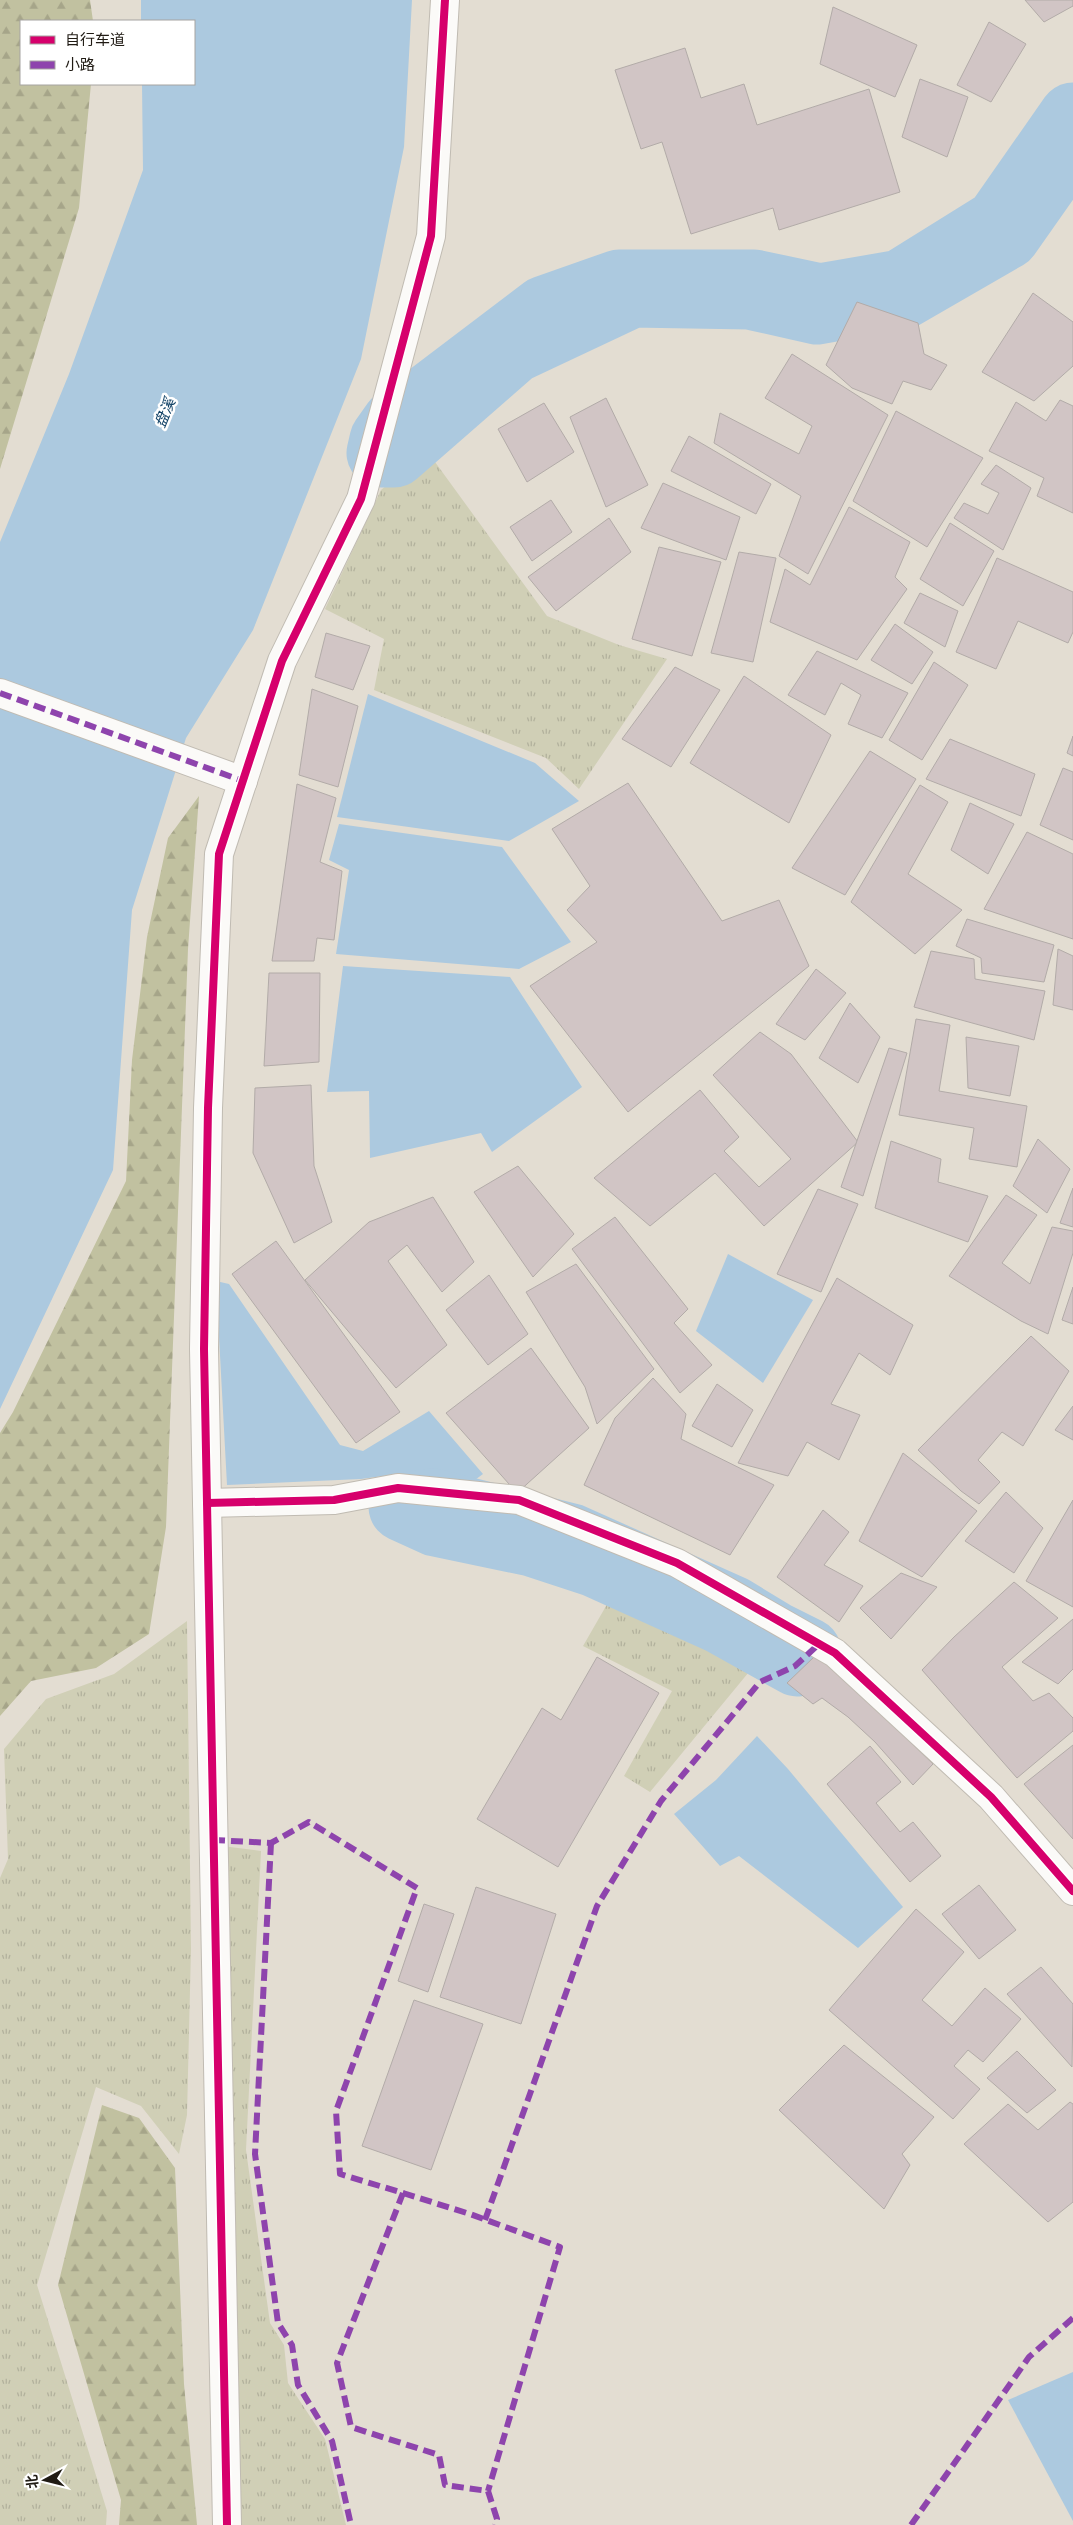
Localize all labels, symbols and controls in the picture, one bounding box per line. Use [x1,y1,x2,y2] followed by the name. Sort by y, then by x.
[20,20,195,85] legend
[65,30,125,49] text: 自行车道
[65,55,95,74] text: 小路
[150,393,180,430] water label: 盘溪
[20,2455,70,2505] north arrow
[22,2474,42,2490] text: 北

